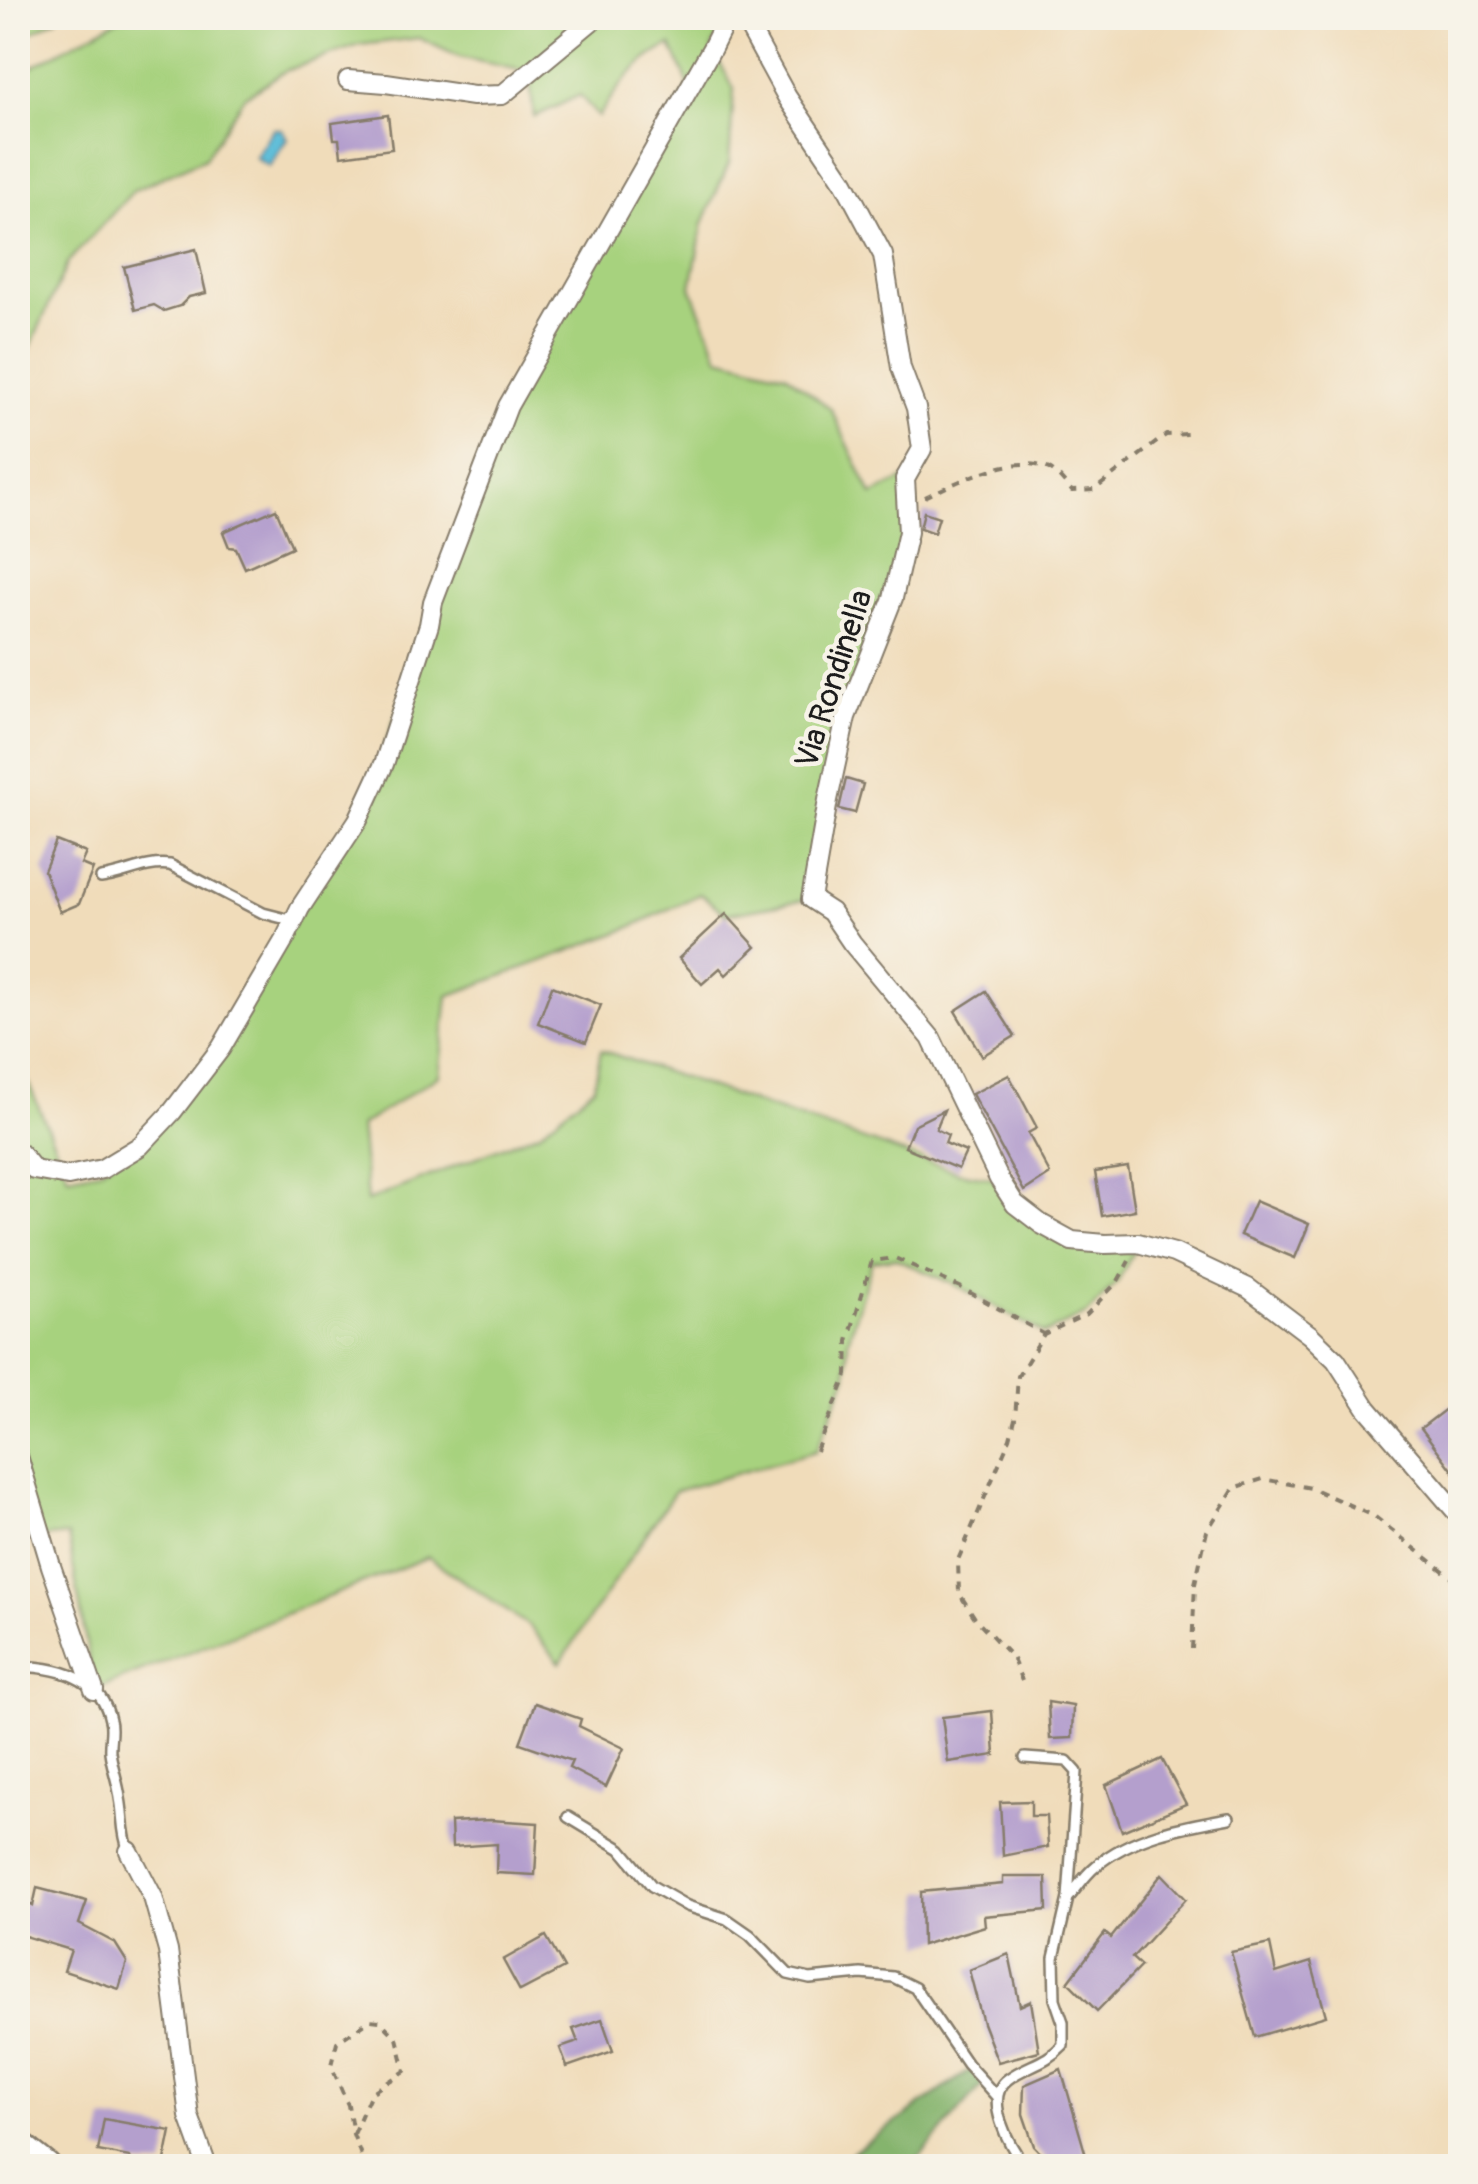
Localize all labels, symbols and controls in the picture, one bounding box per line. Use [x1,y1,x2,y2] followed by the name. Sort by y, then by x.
[786,585,882,773] street label: Via Rondinella

